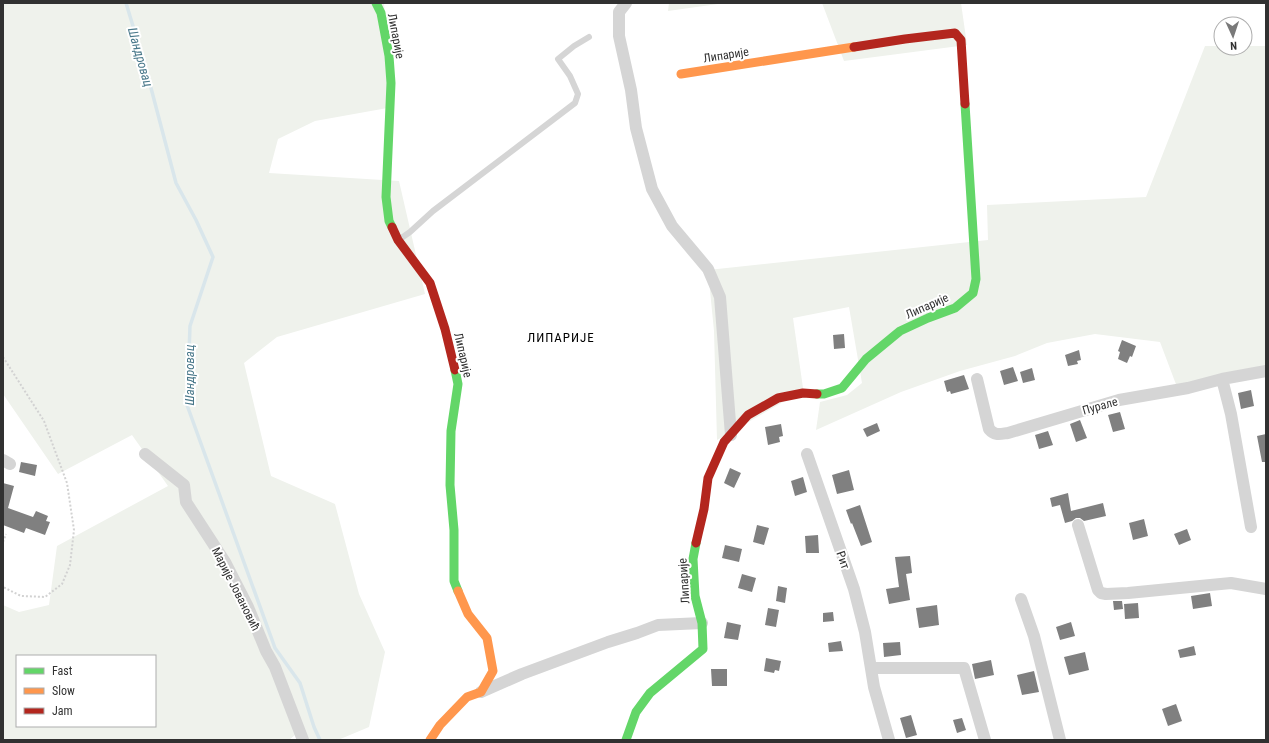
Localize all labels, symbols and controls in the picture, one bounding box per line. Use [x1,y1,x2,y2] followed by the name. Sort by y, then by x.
[385,12,407,60] street label: Липарије
[1213,16,1253,56] north arrow
[125,26,156,89] water label: Шандровац
[1230,39,1237,52] text: N
[702,44,750,65] street label: Липарије
[903,290,951,322] street label: Липарије
[527,330,595,345] district label: ЛИПАРИЈЕ
[451,331,475,379] street label: Липарије
[182,344,197,406] water label: Шандровац
[1081,394,1120,418] street label: Пурале
[209,545,263,633] street label: Марије Јовановић
[833,549,853,571] street label: Рит
[675,557,693,604] street label: Липарије
[16,655,156,727] legend
[52,664,73,678] text: Fast
[52,684,75,698] text: Slow
[52,704,73,718] text: Jam

